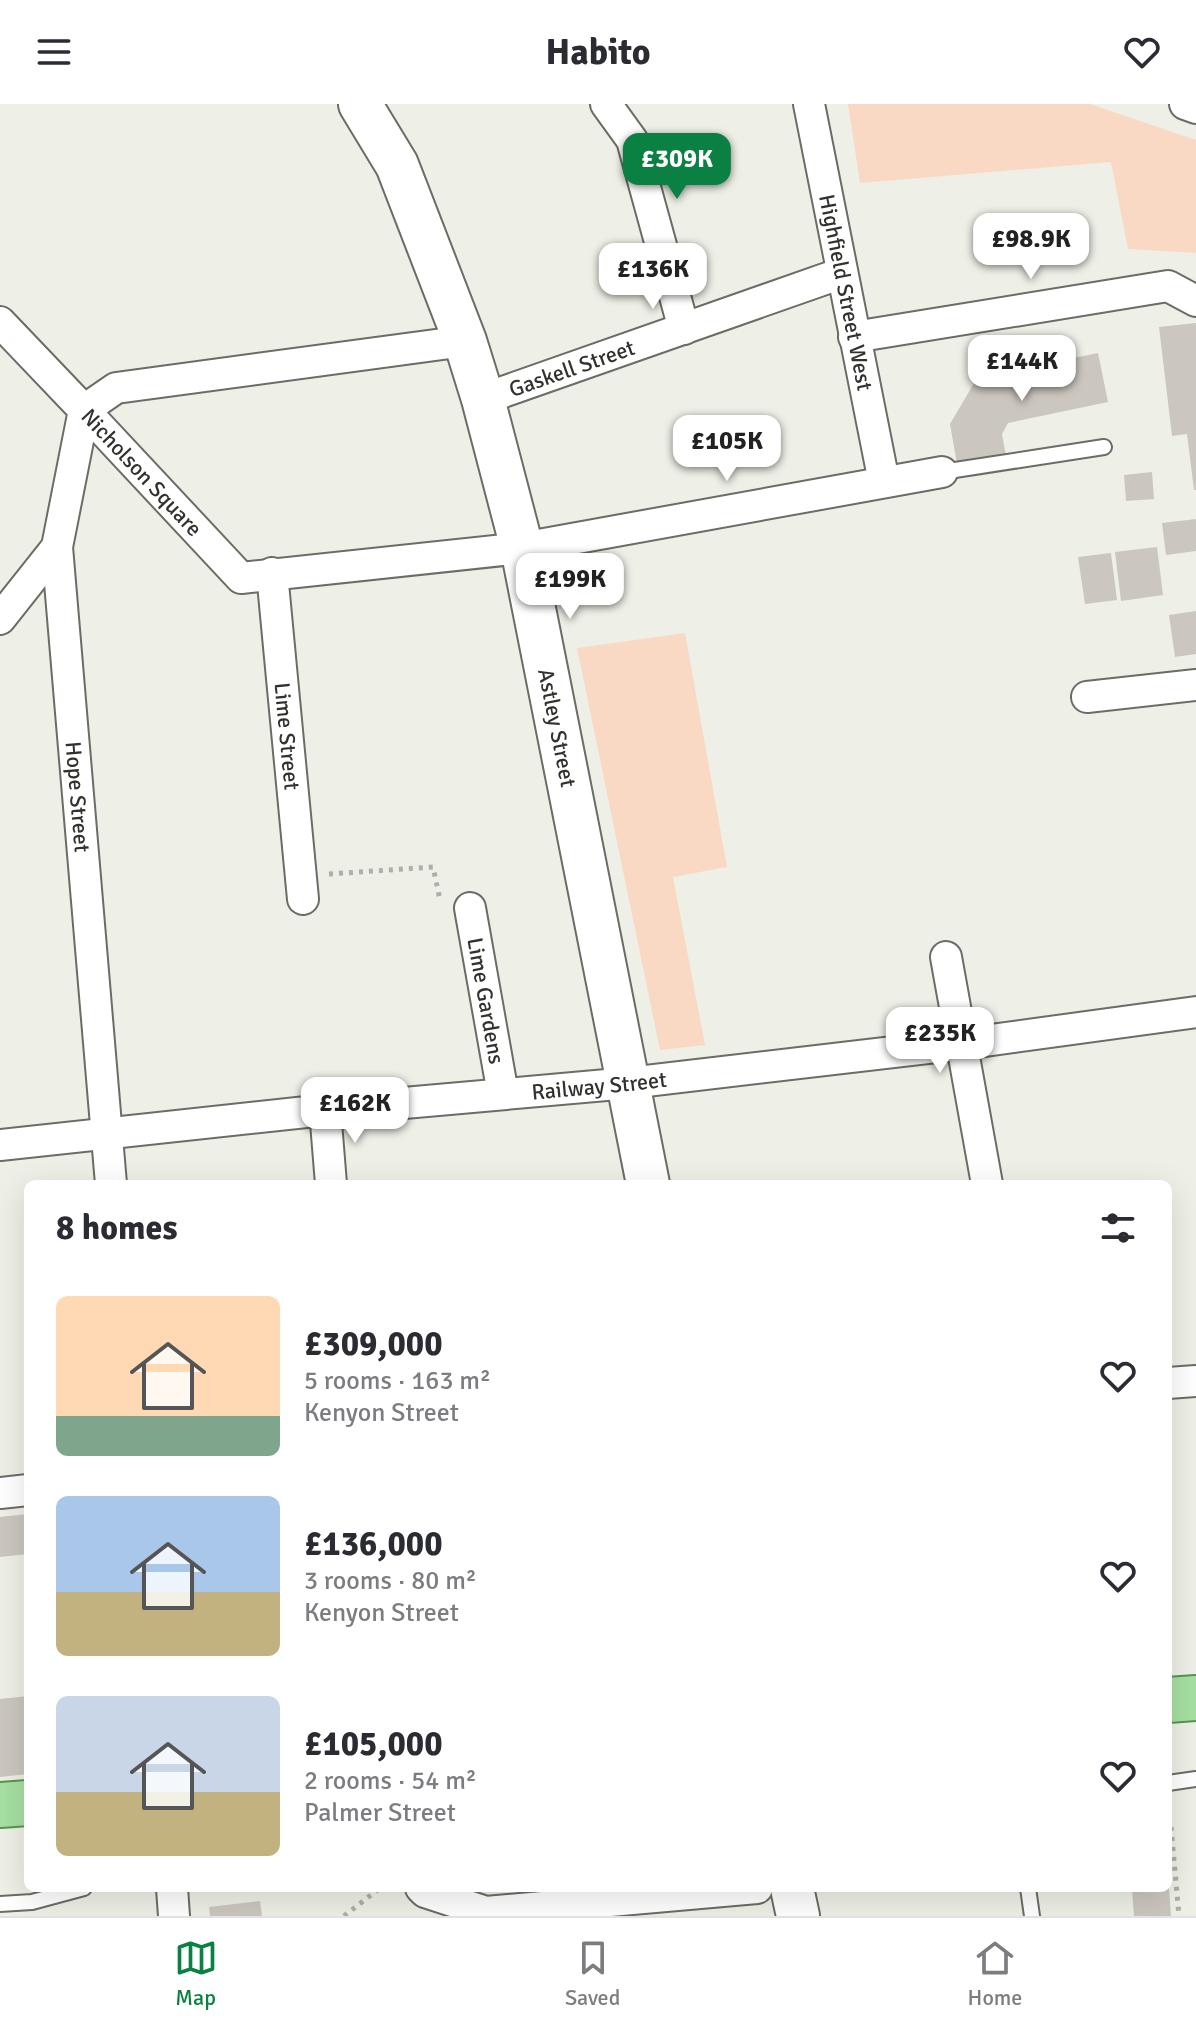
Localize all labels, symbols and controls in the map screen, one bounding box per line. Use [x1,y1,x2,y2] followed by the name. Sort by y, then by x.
[32,30,76,74] icon: menu
[546,30,651,75] text: Habito
[1120,30,1164,74] icon: heart
[621,133,733,201] pin: £309K
[641,143,713,175] text: £309K
[813,192,879,393] street label: Highfield Street West
[966,213,1096,281] pin: £98.9K
[991,223,1071,255] text: £98.9K
[597,243,709,311] pin: £136K
[617,253,689,285] text: £136K
[505,334,639,403] street label: Gaskell Street
[966,335,1078,403] pin: £144K
[986,345,1058,377] text: £144K
[76,403,208,542] street label: Nicholson Square
[671,415,783,483] pin: £105K
[691,425,763,457] text: £105K
[514,553,626,621] pin: £199K
[534,563,606,595] text: £199K
[532,666,582,790] street label: Astley Street
[268,681,306,792] street label: Lime Street
[60,740,96,854] street label: Hope Street
[461,935,510,1066] street label: Lime Gardens
[884,1007,996,1075] pin: £235K
[904,1017,976,1049] text: £235K
[530,1066,668,1106] street label: Railway Street
[299,1077,411,1145] pin: £162K
[319,1087,391,1119] text: £162K
[1096,1206,1140,1250] icon: filters
[56,1207,177,1249] text: 8 homes
[304,1323,443,1365] text: £309,000
[120,1328,216,1424] icon: home
[1096,1354,1140,1398] icon: heart
[304,1365,491,1397] text: 5 rooms · 163 m²
[304,1397,459,1429] text: Kenyon Street
[304,1523,443,1565] text: £136,000
[120,1528,216,1624] icon: home
[1096,1554,1140,1598] icon: heart
[304,1565,477,1597] text: 3 rooms · 80 m²
[304,1597,459,1629] text: Kenyon Street
[304,1723,443,1765] text: £105,000
[120,1728,216,1824] icon: home
[1096,1754,1140,1798] icon: heart
[304,1765,477,1797] text: 2 rooms · 54 m²
[304,1797,456,1829] text: Palmer Street
[174,1936,218,2011] tab: Map
[565,1936,620,2011] tab: Saved
[968,1936,1022,2011] tab: Home

